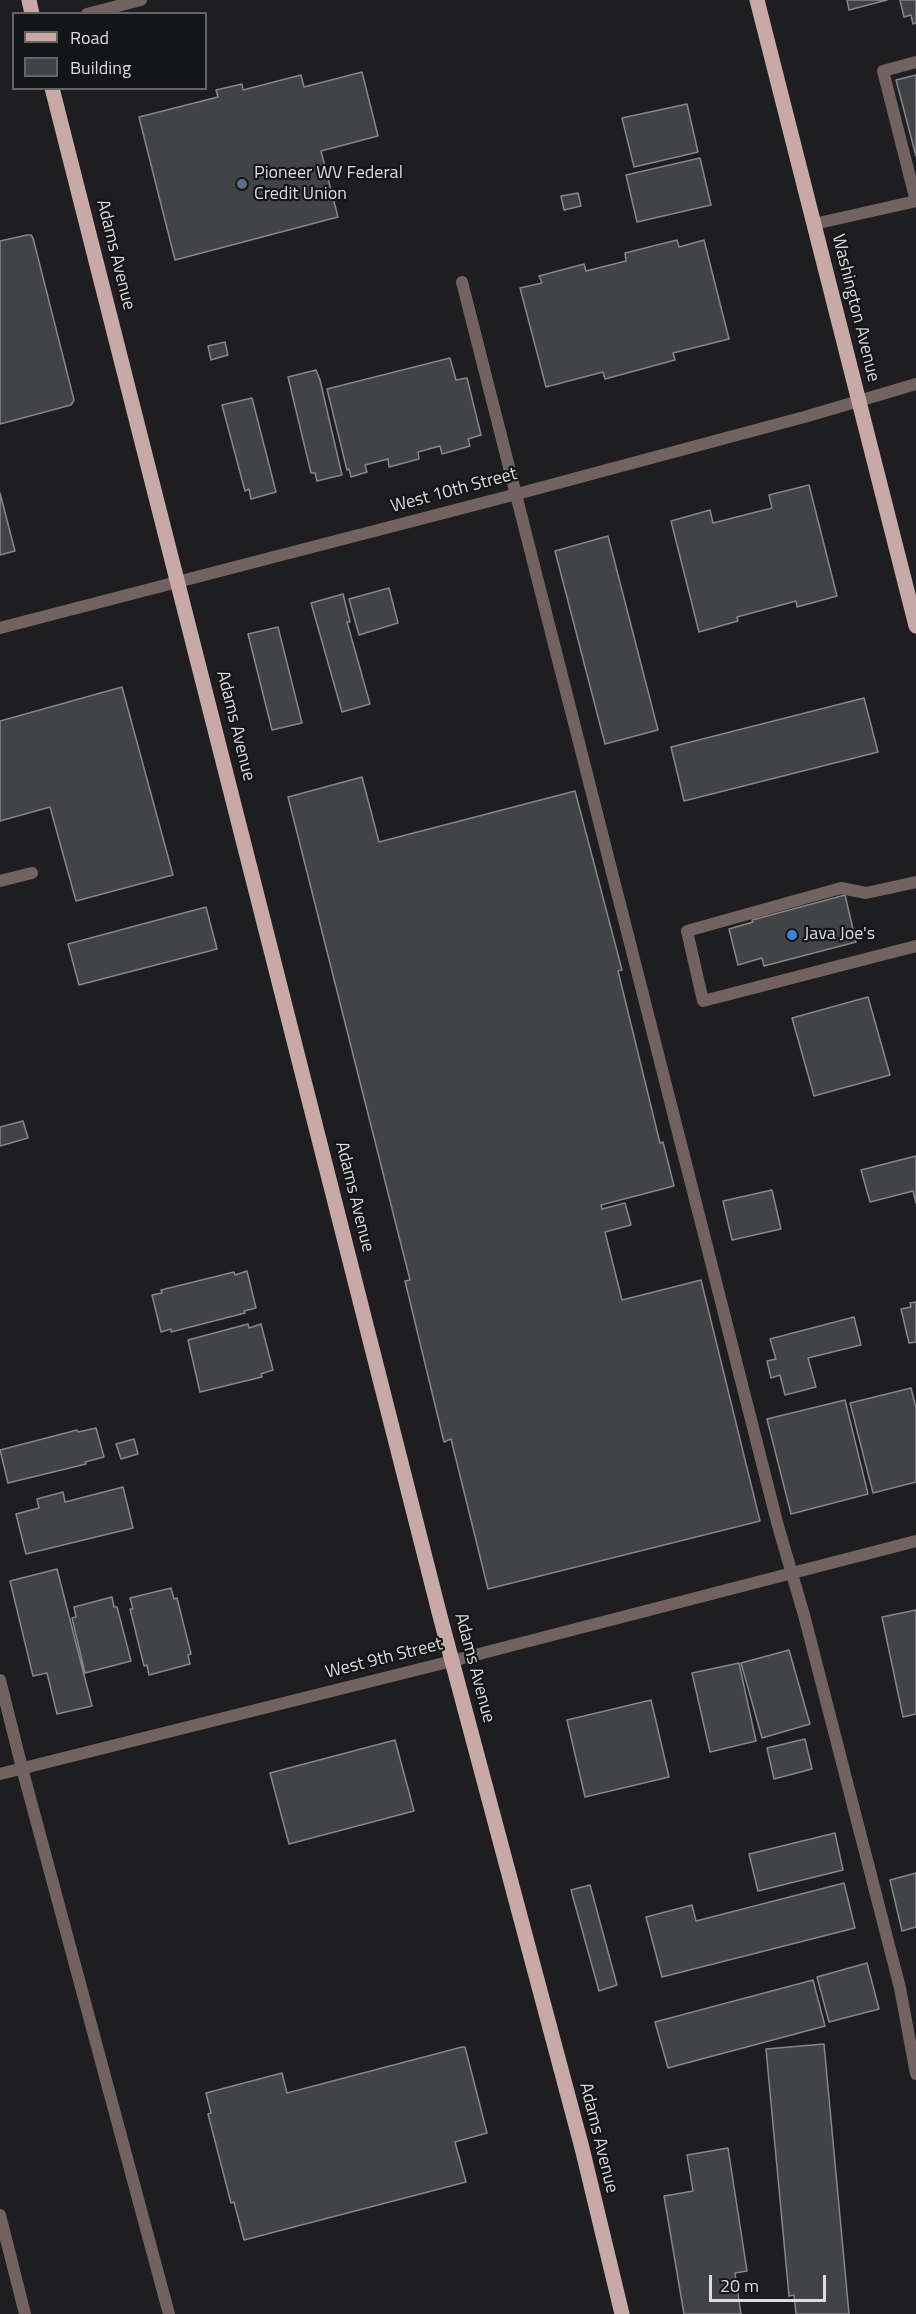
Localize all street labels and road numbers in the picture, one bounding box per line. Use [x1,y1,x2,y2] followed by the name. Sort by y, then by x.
[91,198,139,312] street label: Adams Avenue
[826,232,884,384] street label: Washington Avenue
[388,464,520,518] street label: West 10th Street
[211,669,259,783] street label: Adams Avenue
[330,1140,378,1254] street label: Adams Avenue
[449,1611,499,1725] street label: Adams Avenue
[323,1634,445,1684] street label: West 9th Street
[574,2081,622,2195] street label: Adams Avenue

